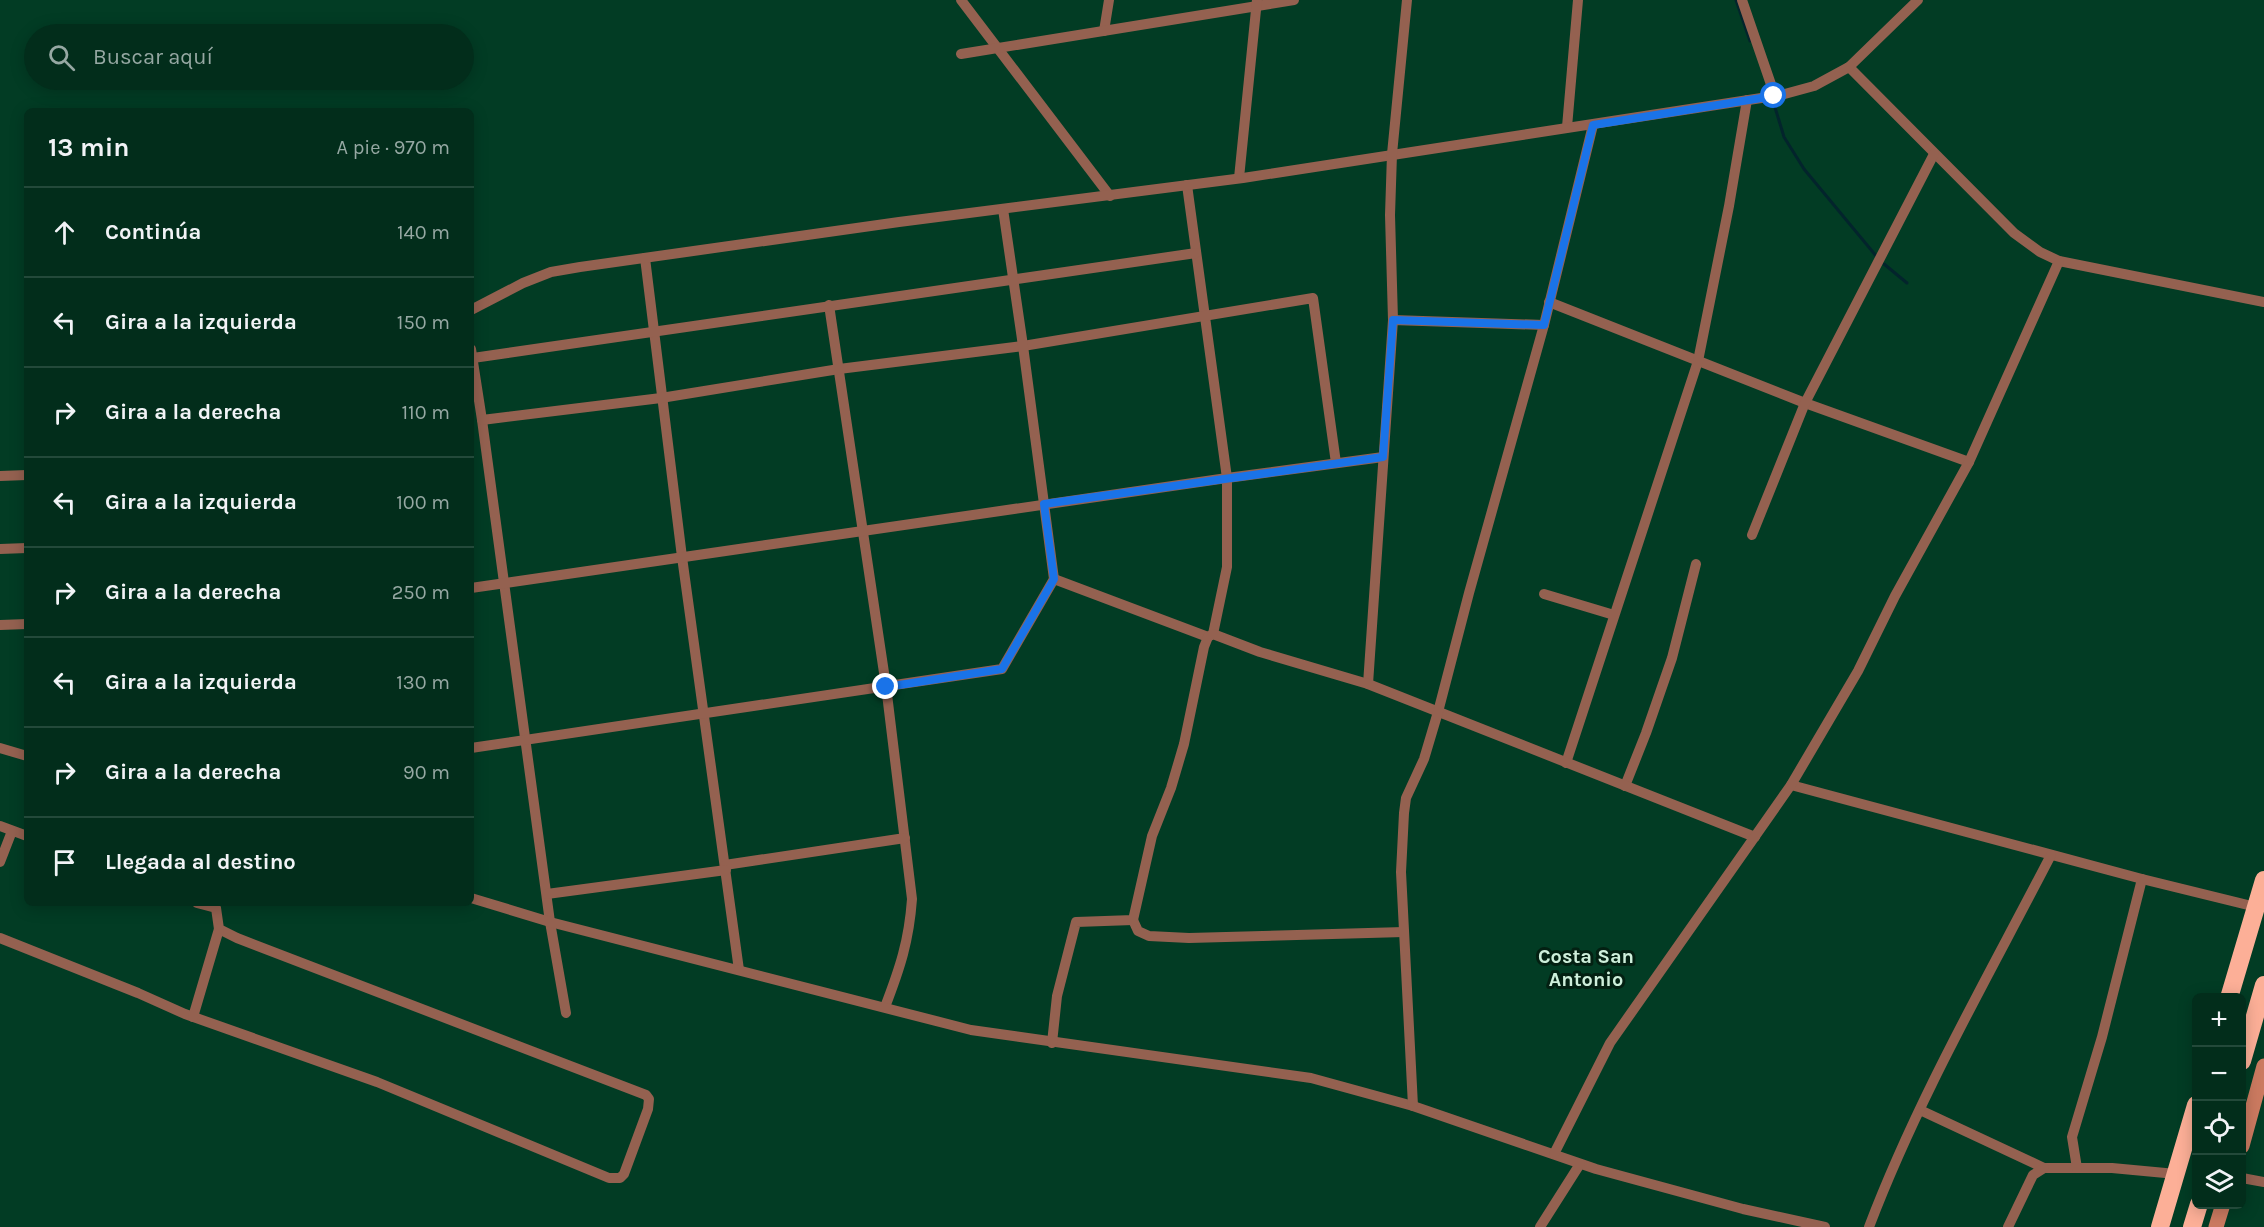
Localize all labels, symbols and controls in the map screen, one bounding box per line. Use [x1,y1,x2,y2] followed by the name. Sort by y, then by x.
[24,24,474,90] search box
[45,41,78,74] icon: search
[93,44,213,70] text: Buscar aquí
[1760,82,1786,108] route start
[48,132,129,163] text: 13 min
[336,136,450,159] text: A pie · 970 m
[48,216,81,249] icon: ahead
[105,219,201,245] text: Continúa
[397,221,450,244] text: 140 m
[48,306,81,339] icon: left
[105,309,297,335] text: Gira a la izquierda
[397,311,450,334] text: 150 m
[48,396,81,429] icon: right
[105,399,281,425] text: Gira a la derecha
[401,401,450,424] text: 110 m
[48,486,81,519] icon: left
[105,489,297,515] text: Gira a la izquierda
[396,491,450,514] text: 100 m
[48,576,81,609] icon: right
[105,579,281,605] text: Gira a la derecha
[392,581,450,604] text: 250 m
[48,666,81,699] icon: left
[105,669,297,695] text: Gira a la izquierda
[396,671,450,694] text: 130 m
[872,673,898,699] route end
[48,756,81,789] icon: right
[105,759,281,785] text: Gira a la derecha
[403,761,450,784] text: 90 m
[48,846,81,879] icon: arrive
[105,849,296,875] text: Llegada al destino
[1538,945,1634,991] district label: Costa San Antonio
[2192,993,2246,1209] map controls
[2192,993,2246,1047] button: +
[2192,1047,2246,1101] button: −
[2192,1101,2246,1155] button: locate
[2192,1155,2246,1209] button: layers

